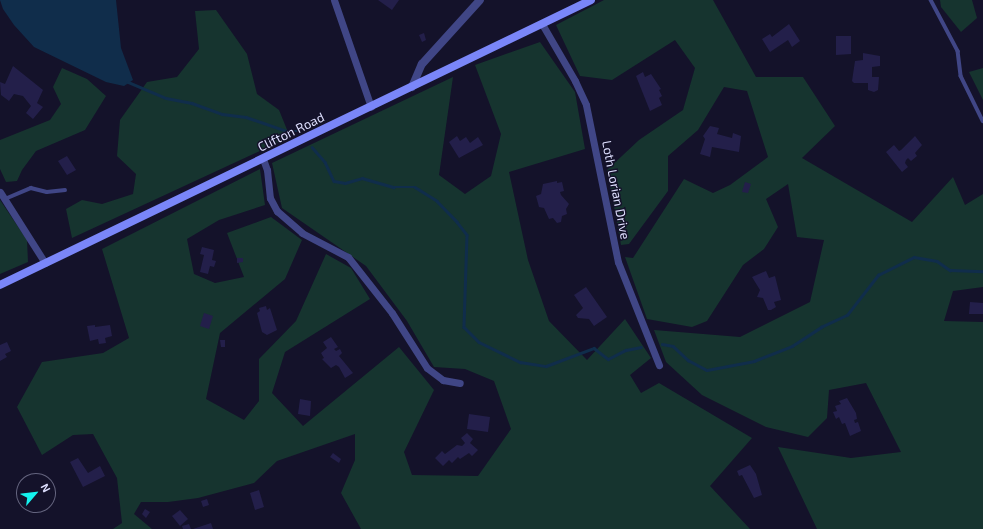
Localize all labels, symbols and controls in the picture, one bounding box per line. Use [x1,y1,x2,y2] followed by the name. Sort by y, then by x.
[255,109,327,155] street label: Clifton Road
[599,139,633,241] street label: Loth Lorian Drive
[16,473,56,513] north arrow
[39,481,54,494] text: N

